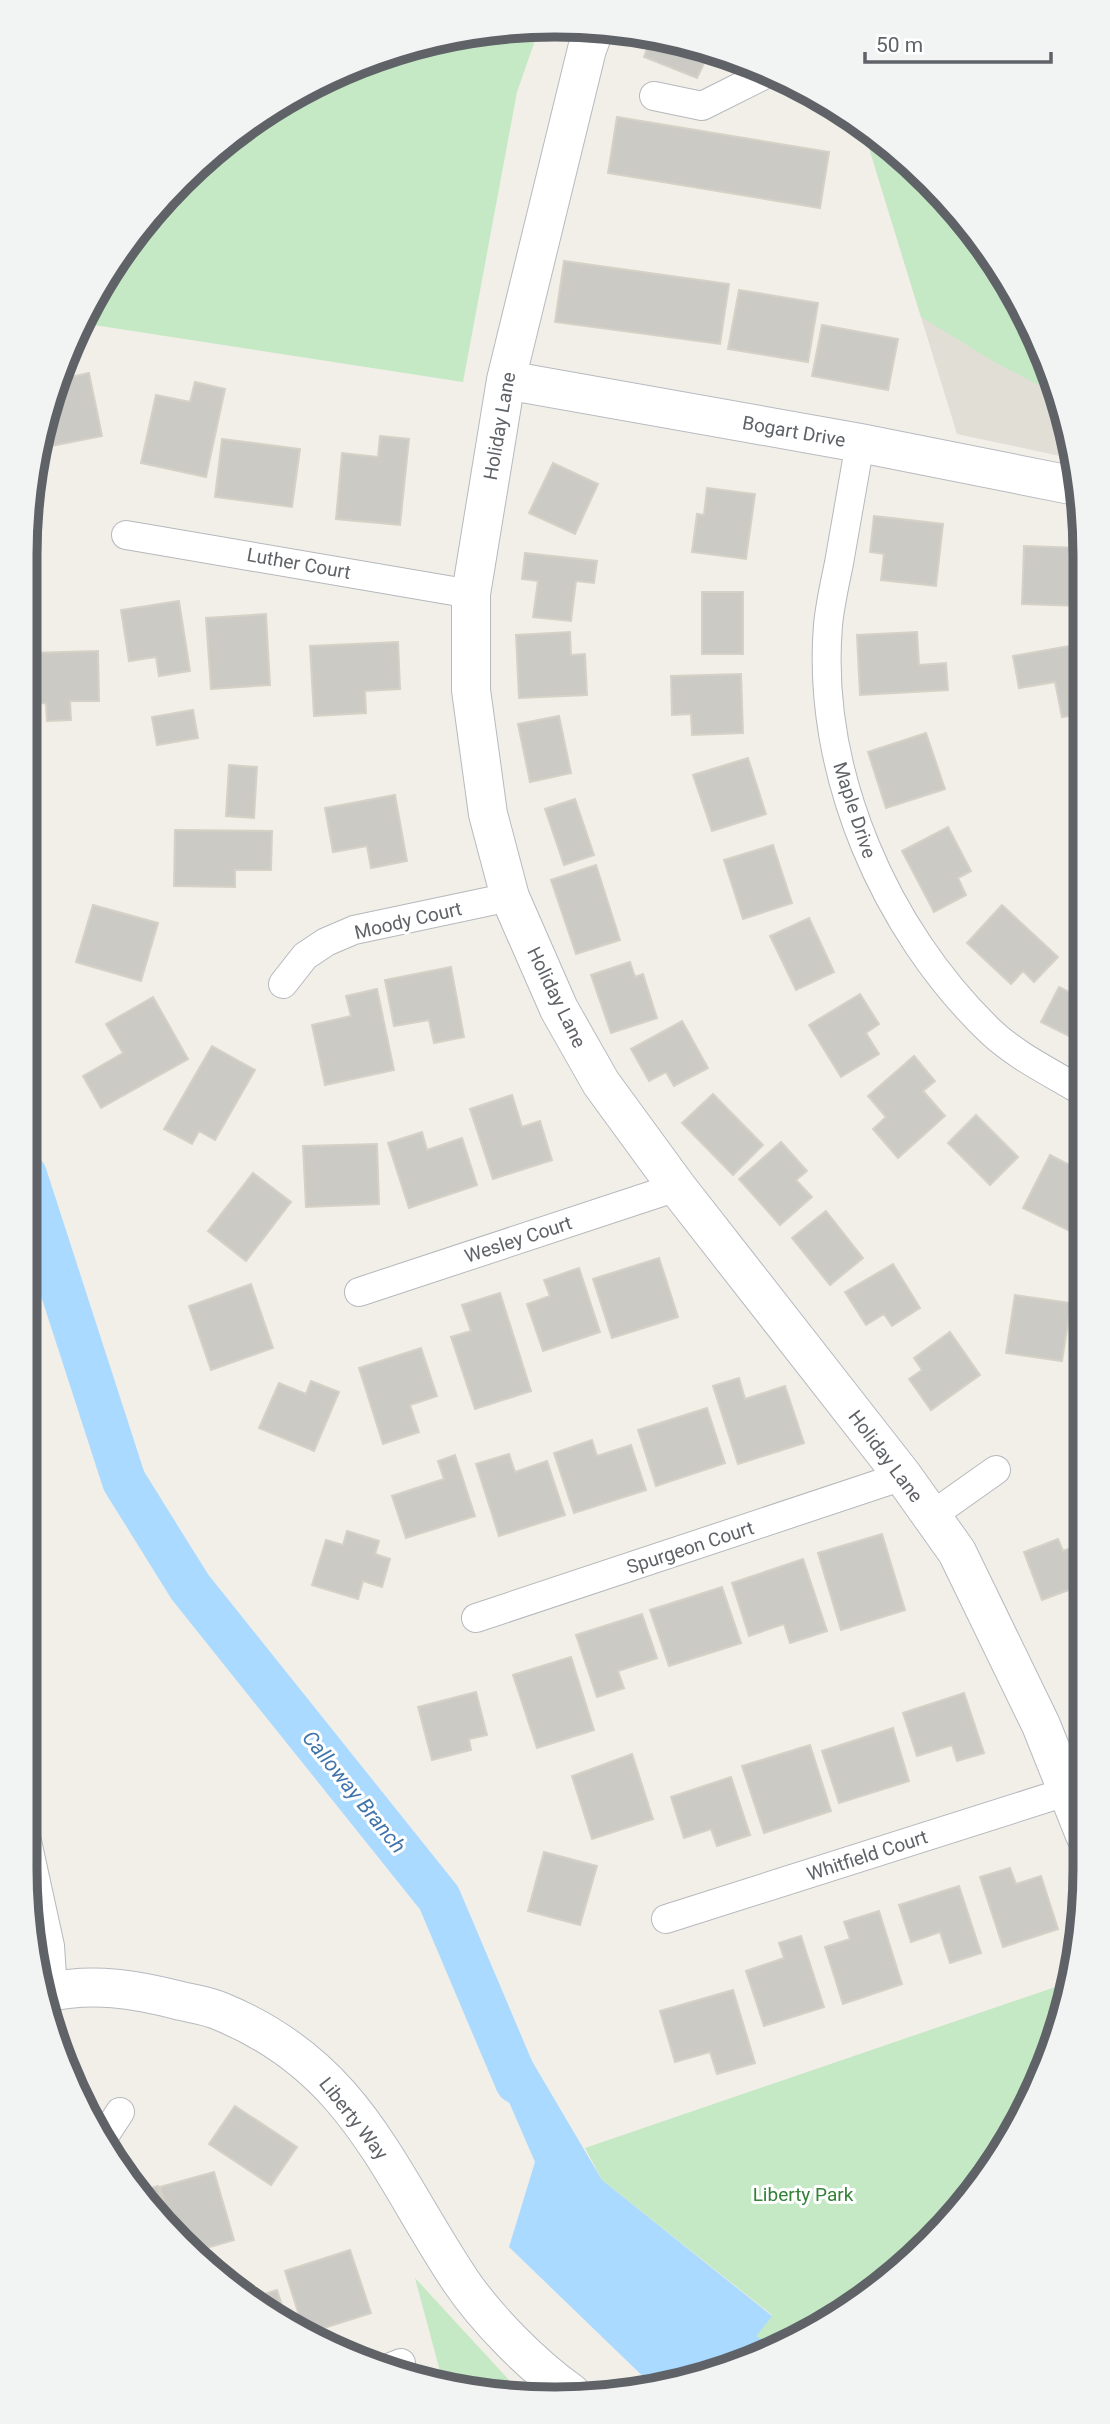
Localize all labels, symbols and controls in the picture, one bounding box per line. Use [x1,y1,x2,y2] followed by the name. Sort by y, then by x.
[865,21,1050,65] scale bar
[876,33,923,57] text: 50 m
[479,370,520,482] street label: Holiday Lane
[741,411,847,452] street label: Bogart Drive
[245,543,353,584] street label: Luther Court
[828,759,881,861] street label: Maple Drive
[352,897,464,944] street label: Moody Court
[522,943,591,1051] street label: Holiday Lane
[462,1211,575,1268] street label: Wesley Court
[843,1406,928,1507] street label: Holiday Lane
[624,1516,757,1579] street label: Spurgeon Court
[297,1726,411,1858] water label: Calloway Branch
[804,1825,930,1886] street label: Whitfield Court
[314,2073,393,2164] street label: Liberty Way
[753,2183,854,2206] park label: Liberty Park

